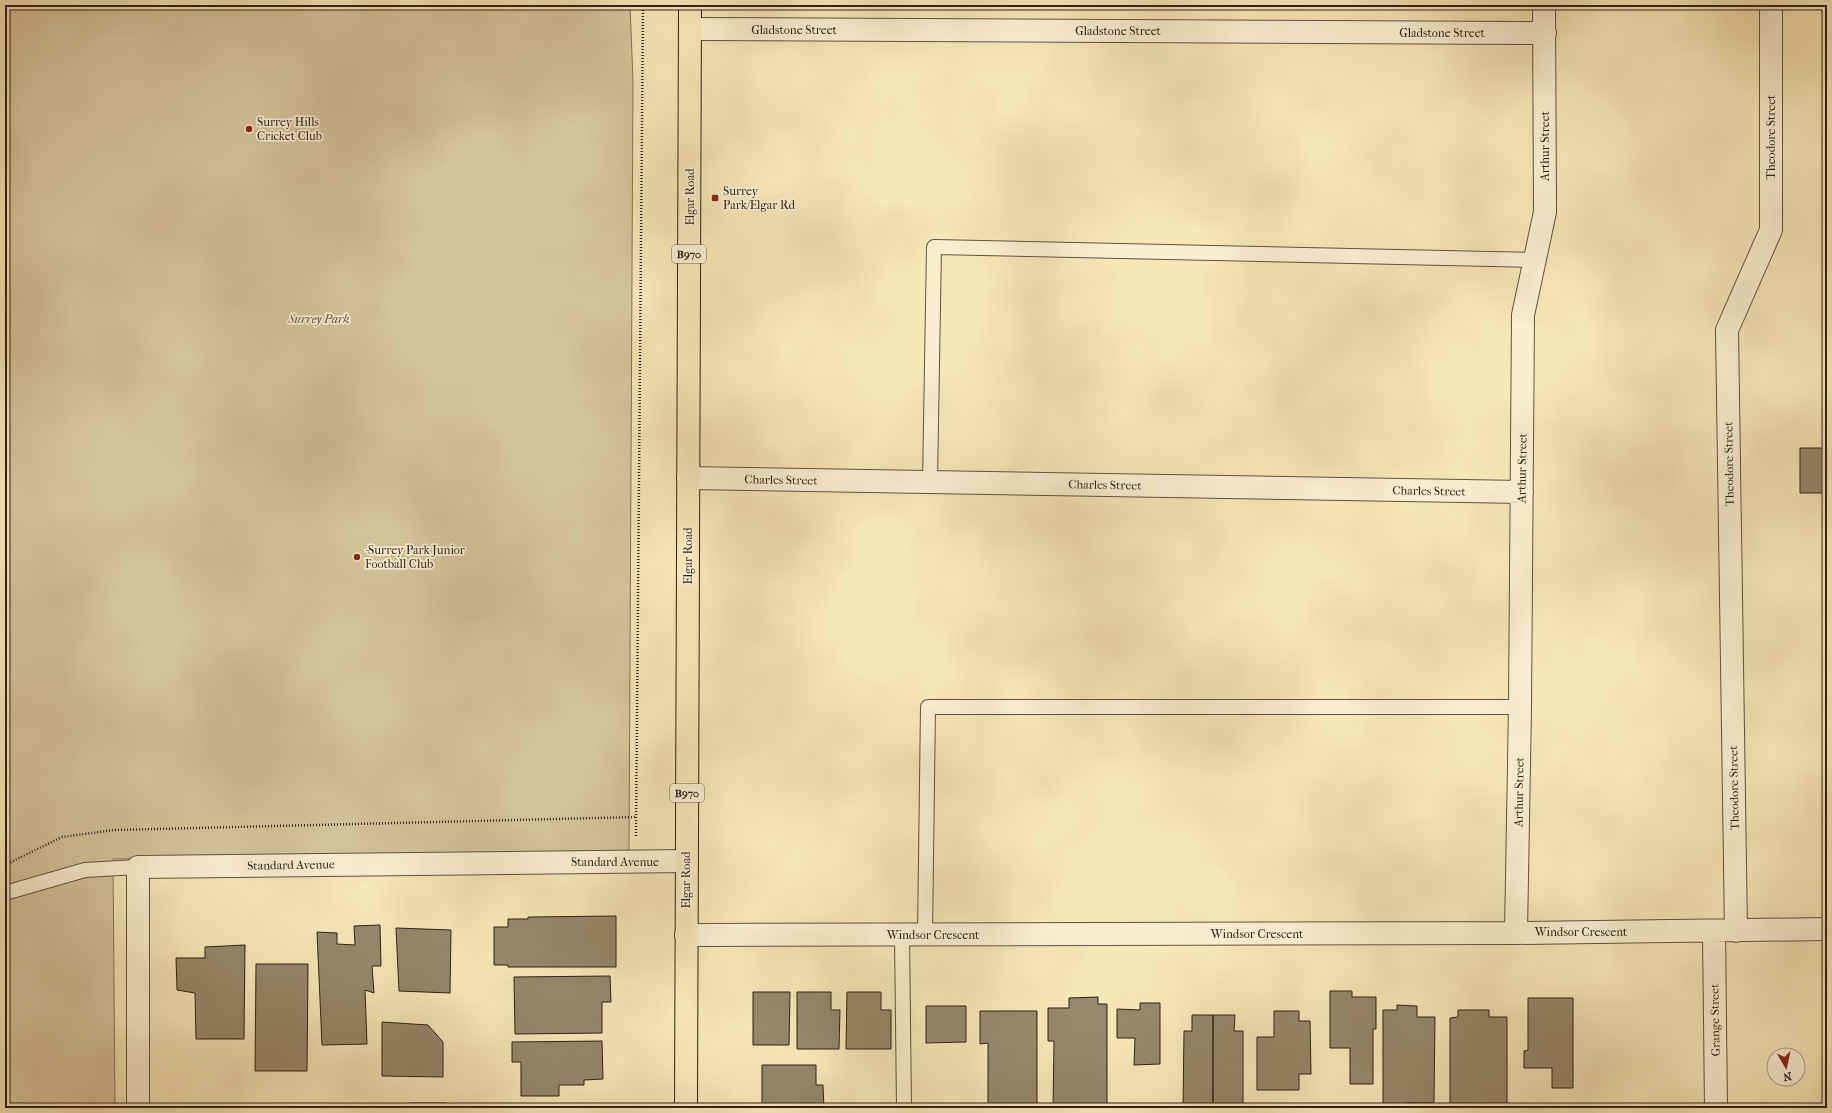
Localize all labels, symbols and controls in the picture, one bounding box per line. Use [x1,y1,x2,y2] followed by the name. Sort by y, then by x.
[751,23,838,37] street label: Gladstone Street
[1075,24,1162,38] street label: Gladstone Street
[1399,26,1486,40] street label: Gladstone Street
[1764,94,1778,179] street label: Theodore Street
[1538,110,1552,182] street label: Arthur Street
[257,115,322,143] place label: Surrey Hills Cricket Club
[244,124,254,134] marker: Surrey Hills Cricket Club
[683,168,697,225] street label: Elgar Road
[723,184,796,212] place label: Surrey Park/Elgar Rd
[710,193,720,203] marker: Surrey Park/Elgar Rd
[672,245,706,263] road number: B970
[287,312,350,326] park label: Surrey Park
[1721,421,1737,507] street label: Theodore Street
[1514,432,1530,504] street label: Arthur Street
[744,472,818,488] street label: Charles Street
[1068,477,1142,493] street label: Charles Street
[1392,483,1466,499] street label: Charles Street
[681,527,695,584] street label: Elgar Road
[365,543,466,571] place label: -Surrey Park Junior Football Club
[352,552,362,562] marker: -Surrey Park Junior Football Club
[1726,745,1742,831] street label: Theodore Street
[1511,756,1527,828] street label: Arthur Street
[670,784,704,802] road number: B970
[679,851,693,908] street label: Elgar Road
[571,855,659,869] street label: Standard Avenue
[247,857,335,873] street label: Standard Avenue
[1534,925,1628,939] street label: Windsor Crescent
[1210,927,1304,941] street label: Windsor Crescent
[886,928,980,942] street label: Windsor Crescent
[1707,983,1723,1056] street label: Grange Street
[1766,1047,1806,1087] north arrow
[1782,1069,1793,1084] text: N

